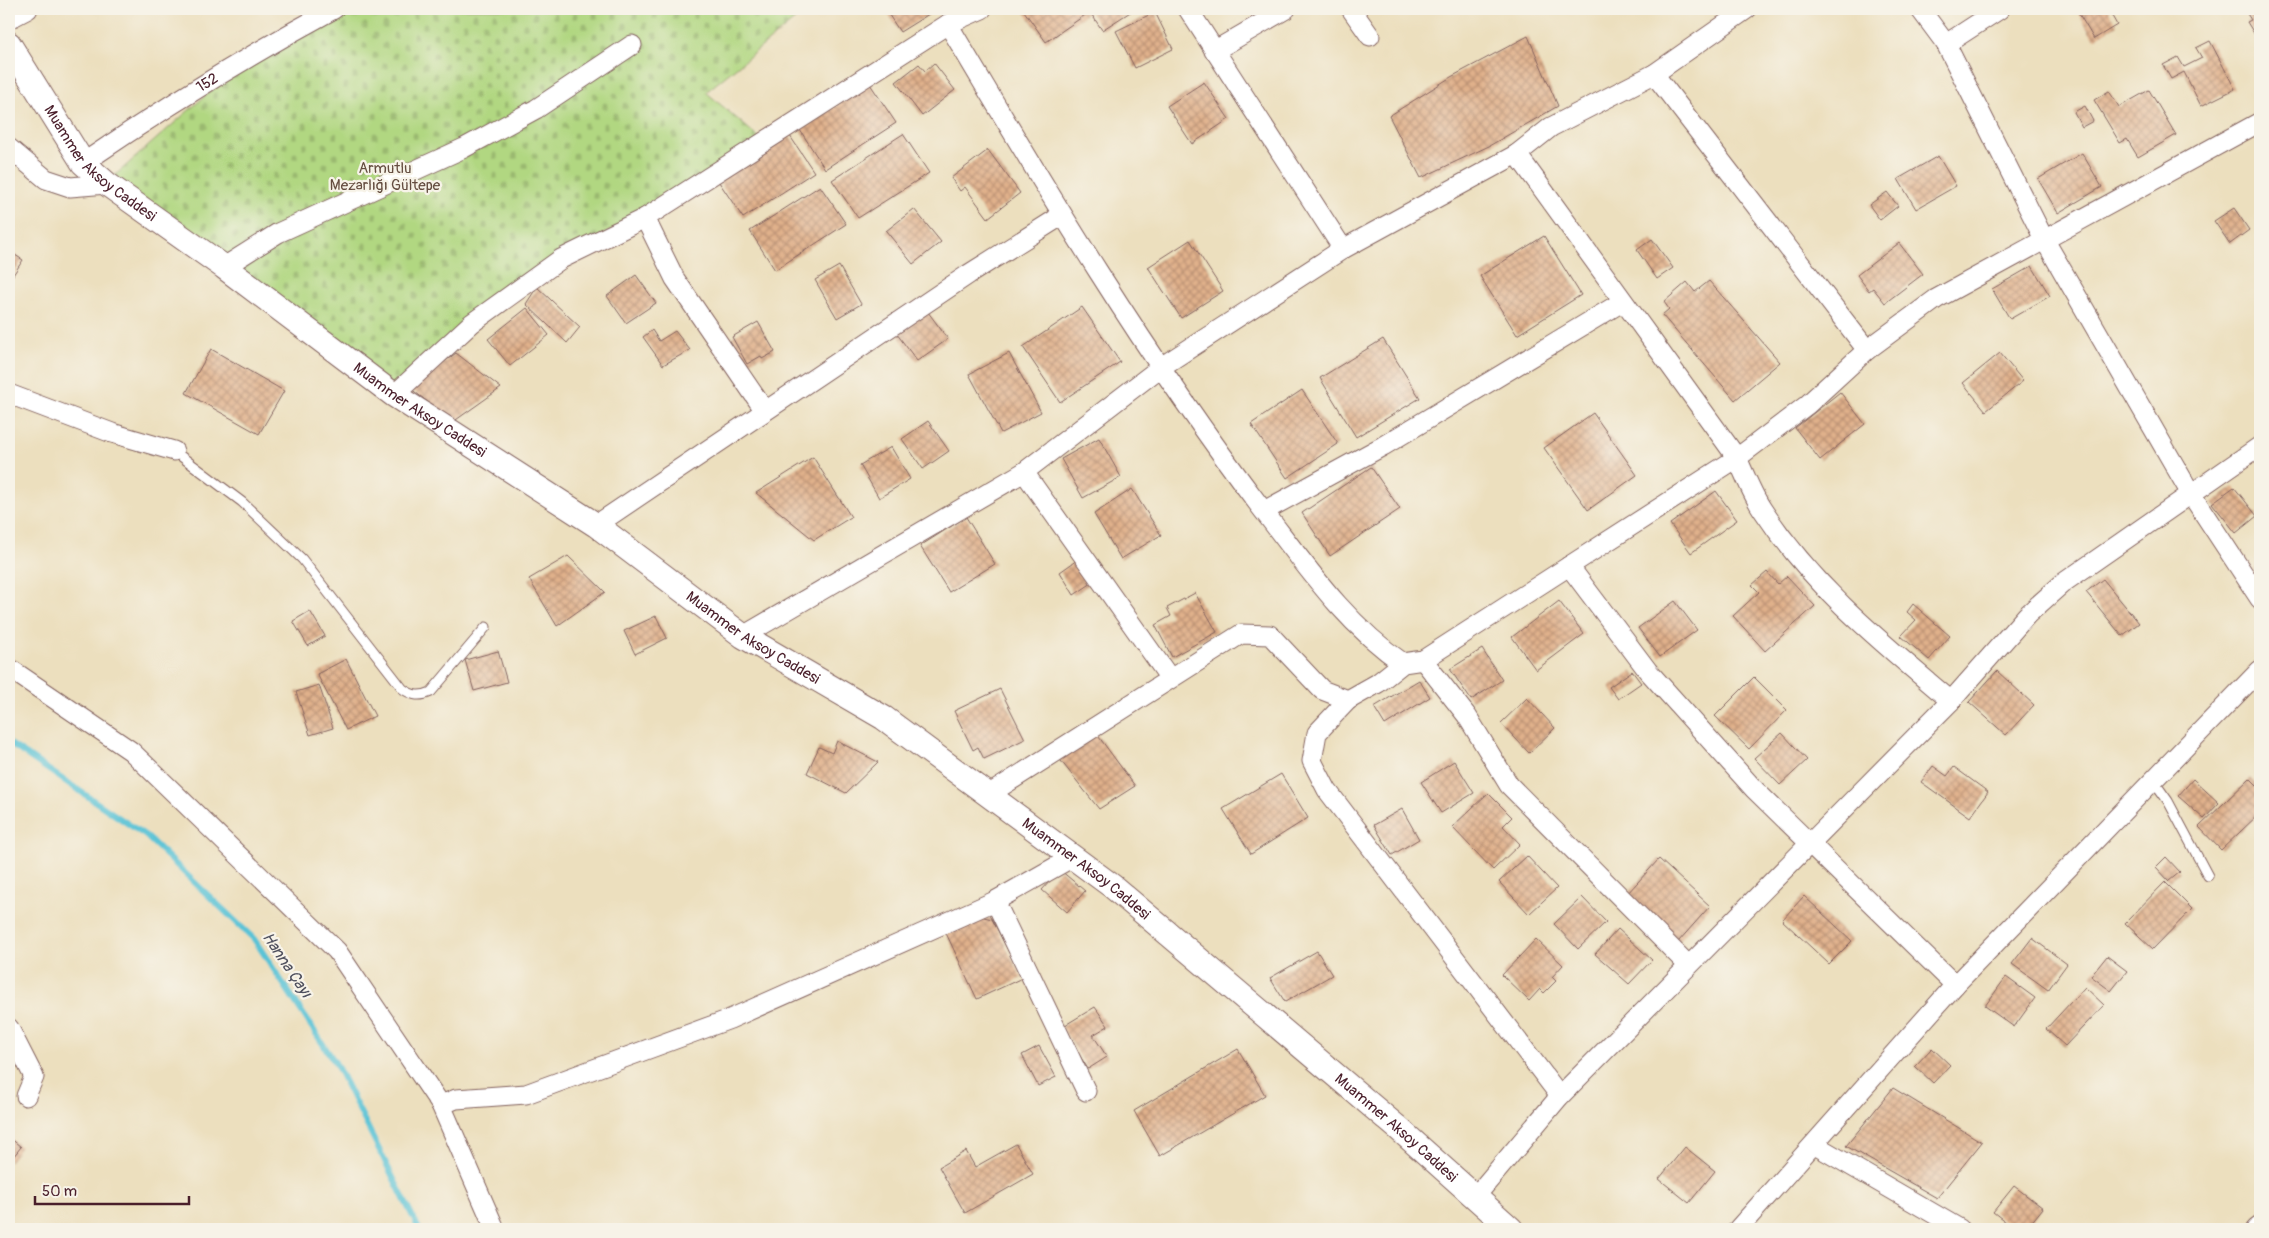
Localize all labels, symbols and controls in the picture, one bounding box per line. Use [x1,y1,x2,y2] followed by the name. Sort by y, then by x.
[193,68,222,96] street label: 152
[40,102,160,226] street label: Muammer Aksoy Caddesi
[330,159,441,195] park label: Armutlu Mezarlığı Gültepe
[350,358,490,462] street label: Muammer Aksoy Caddesi
[682,587,824,688] street label: Muammer Aksoy Caddesi
[1018,814,1154,924] street label: Muammer Aksoy Caddesi
[258,928,317,1003] water label: Hanna Çayı
[1331,1069,1462,1186] street label: Muammer Aksoy Caddesi
[35,1173,189,1205] scale bar
[42,1182,77,1201] text: 50 m

